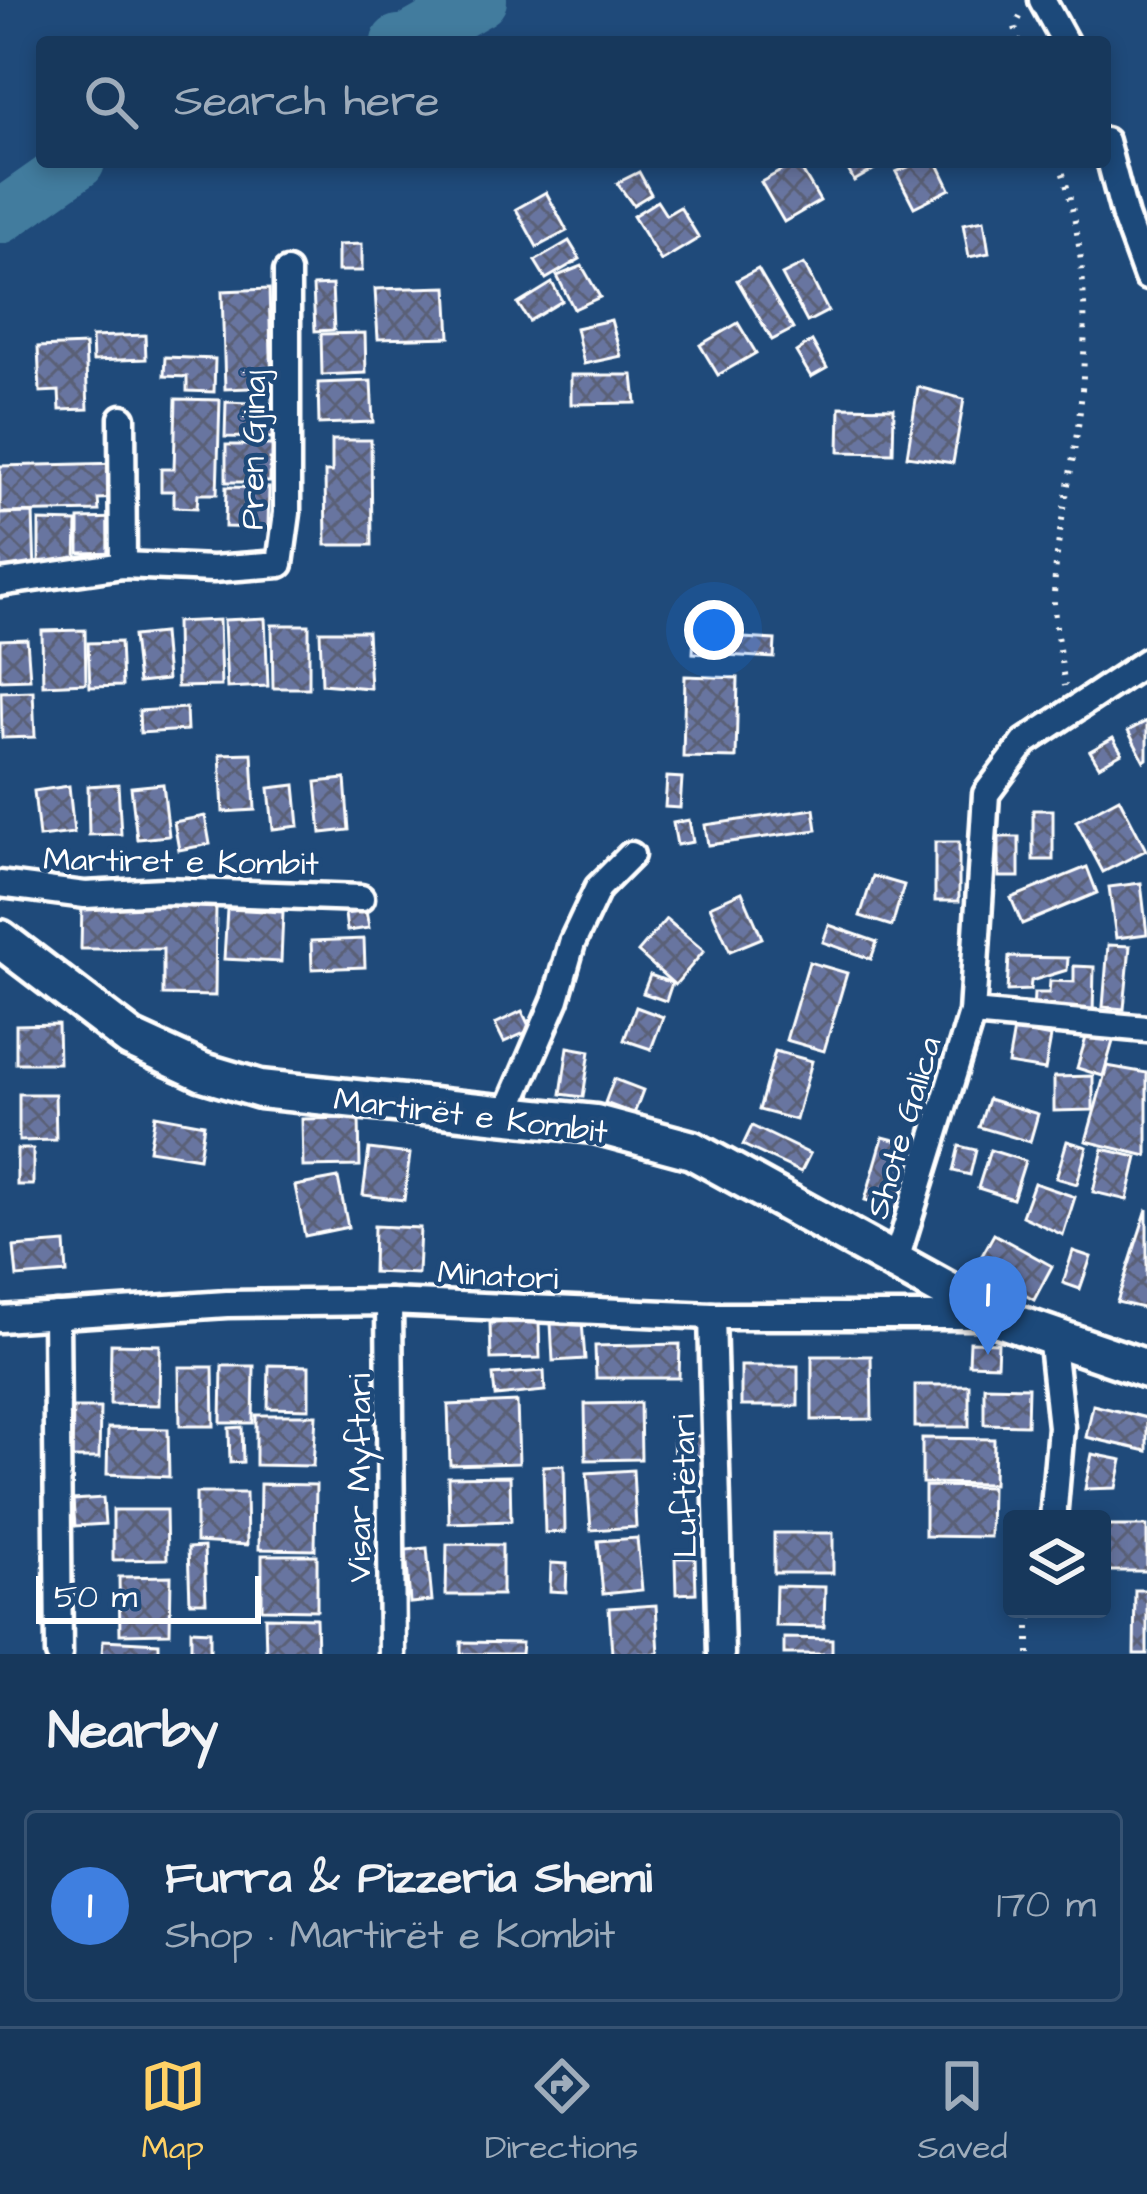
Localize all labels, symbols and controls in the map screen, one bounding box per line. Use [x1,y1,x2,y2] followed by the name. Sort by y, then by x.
[36,36,1111,168] search box
[78,69,144,135] icon: search
[174,71,440,133] text: Search here
[230,370,278,530] street label: Pren Gjinaj
[684,600,744,660] your location
[43,837,319,887] street label: Martiret e Kombit
[854,1031,953,1224] street label: Shote Galica
[331,1076,610,1156] street label: Martirët e Kombit
[436,1250,559,1302] street label: Minatori
[949,1256,1027,1355] pin: 1
[337,1374,384,1582] street label: Visar Myftari
[661,1414,709,1558] street label: Luftëtari
[1003,1510,1111,1618] map controls
[1003,1510,1111,1618] button: layers
[36,1570,261,1623] scale bar
[54,1574,137,1620] text: 50 m
[48,1697,218,1768] text: Nearby
[165,1848,652,1910] text: Furra & Pizzeria Shemi
[88,1879,93,1933] text: 1
[996,1879,1096,1933] text: 170 m
[165,1910,615,1964] text: Shop · Martirët e Kombit
[140,2053,206,2171] tab: Map
[485,2053,638,2171] tab: Directions
[917,2053,1007,2171] tab: Saved

